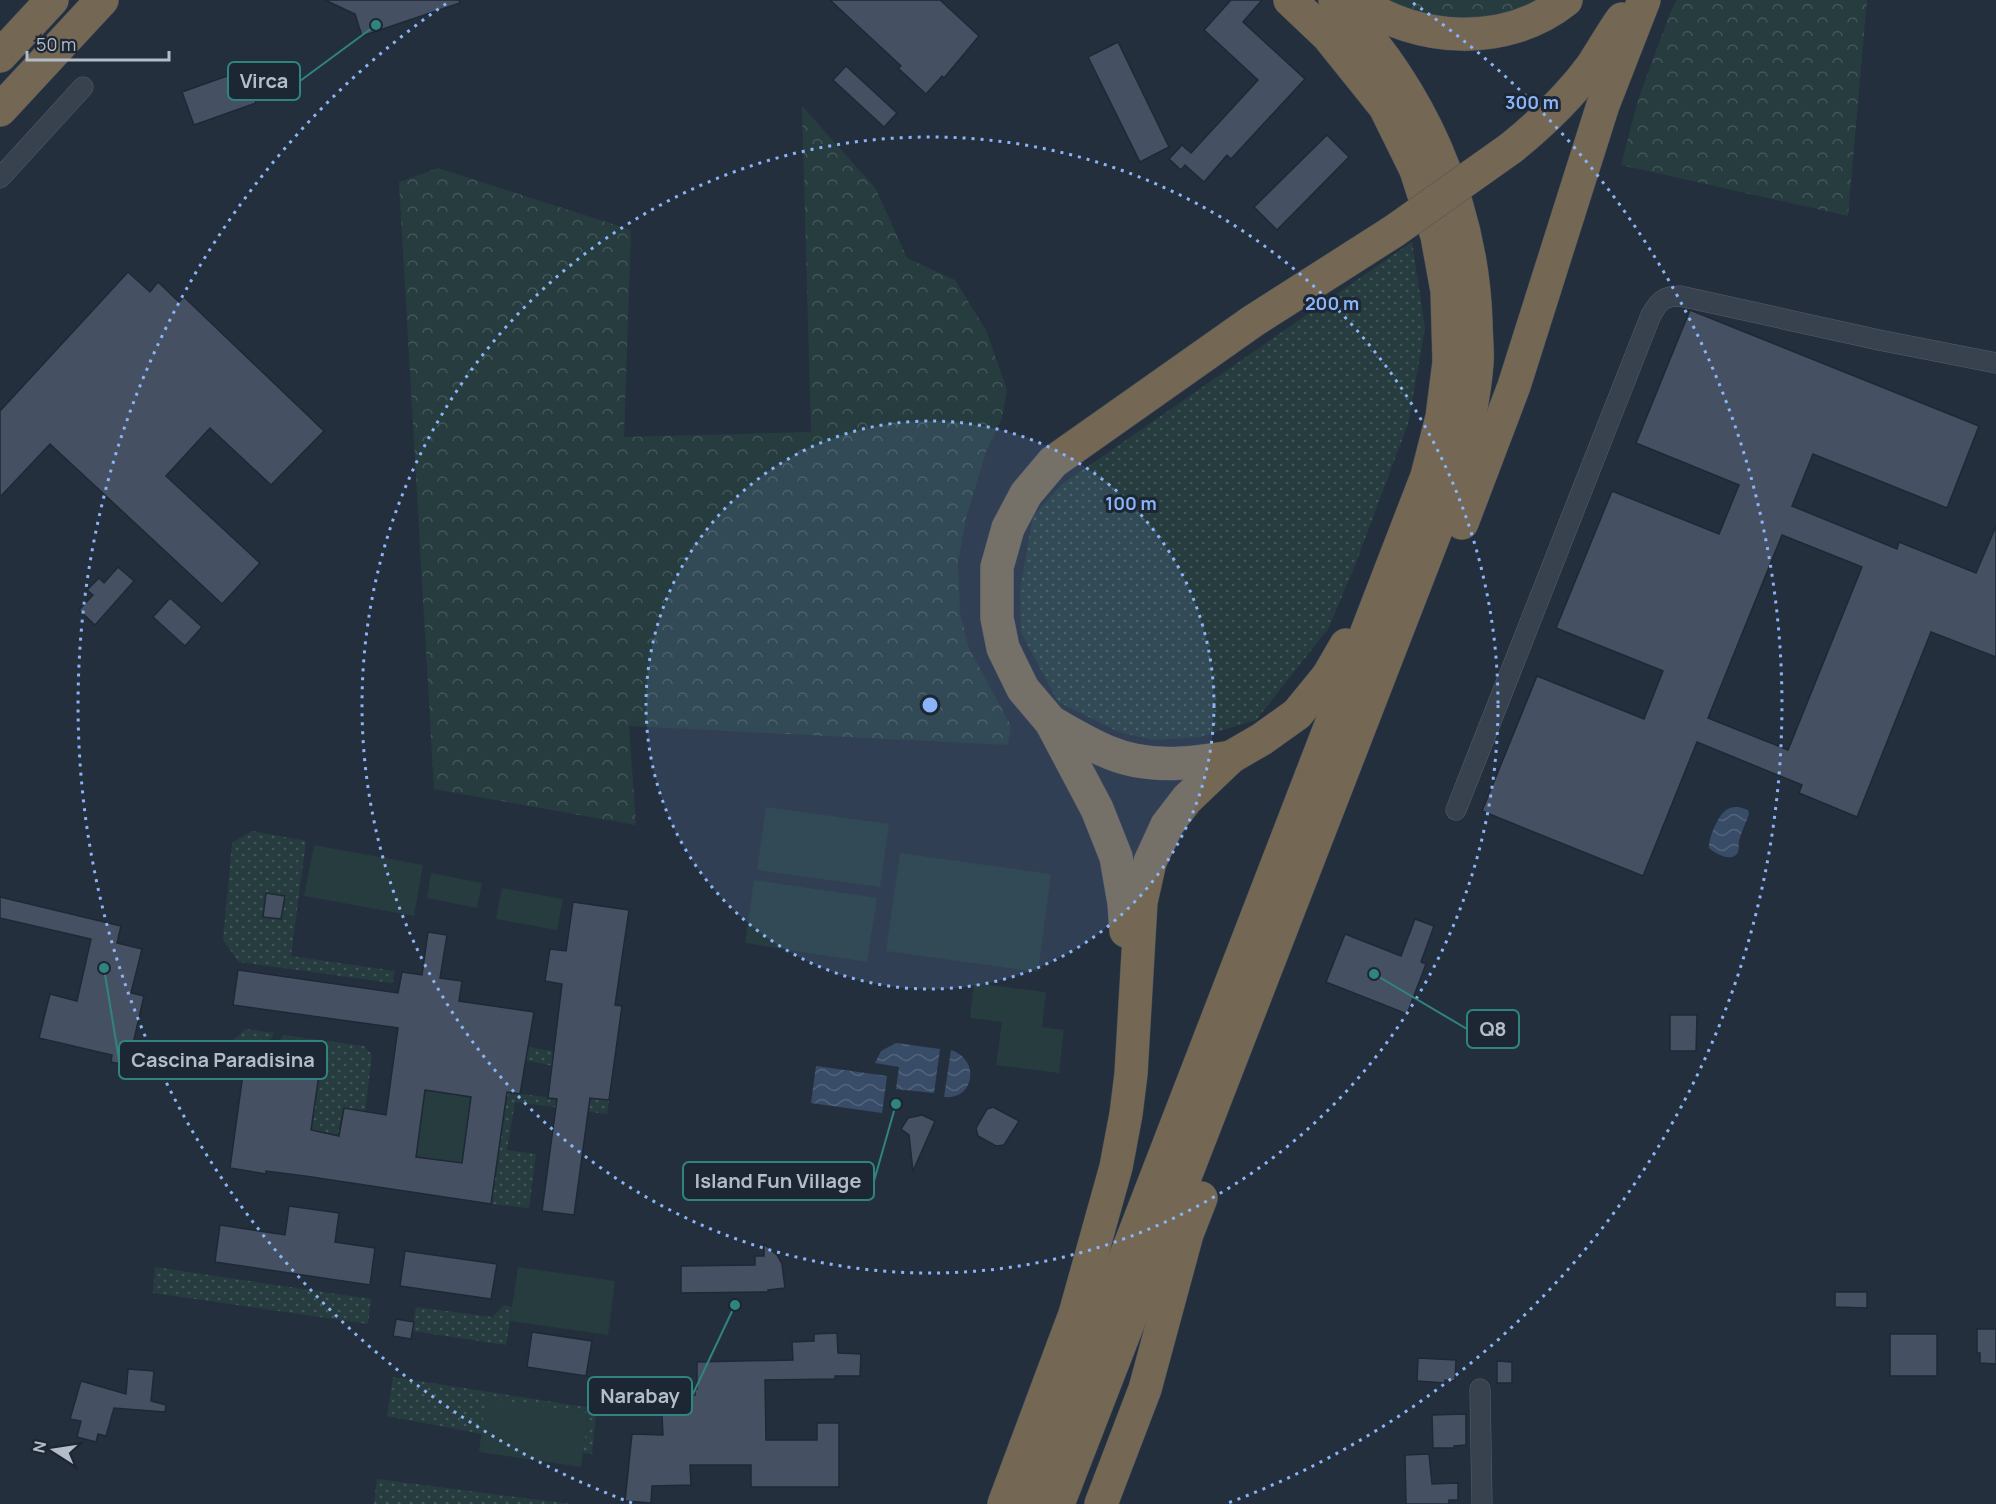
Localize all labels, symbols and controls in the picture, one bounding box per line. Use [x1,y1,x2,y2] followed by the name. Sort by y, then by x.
[27,24,170,62] scale bar
[36,32,76,56] text: 50 m
[228,62,300,100] callout: Virca
[240,67,288,94] text: Virca
[1505,90,1559,114] text: 300 m
[1305,291,1359,315] text: 200 m
[1105,491,1157,515] text: 100 m
[920,695,940,715] centre of rings
[1467,1010,1519,1048] callout: Q8
[1479,1015,1507,1042] text: Q8
[119,1041,327,1079] callout: Cascina Paradisina
[131,1046,315,1073] text: Cascina Paradisina
[683,1162,874,1200] callout: Island Fun Village
[695,1167,861,1194] text: Island Fun Village
[588,1377,692,1415] callout: Narabay
[600,1382,681,1409] text: Narabay
[24,1420,84,1480] north arrow
[27,1439,51,1455] text: N

